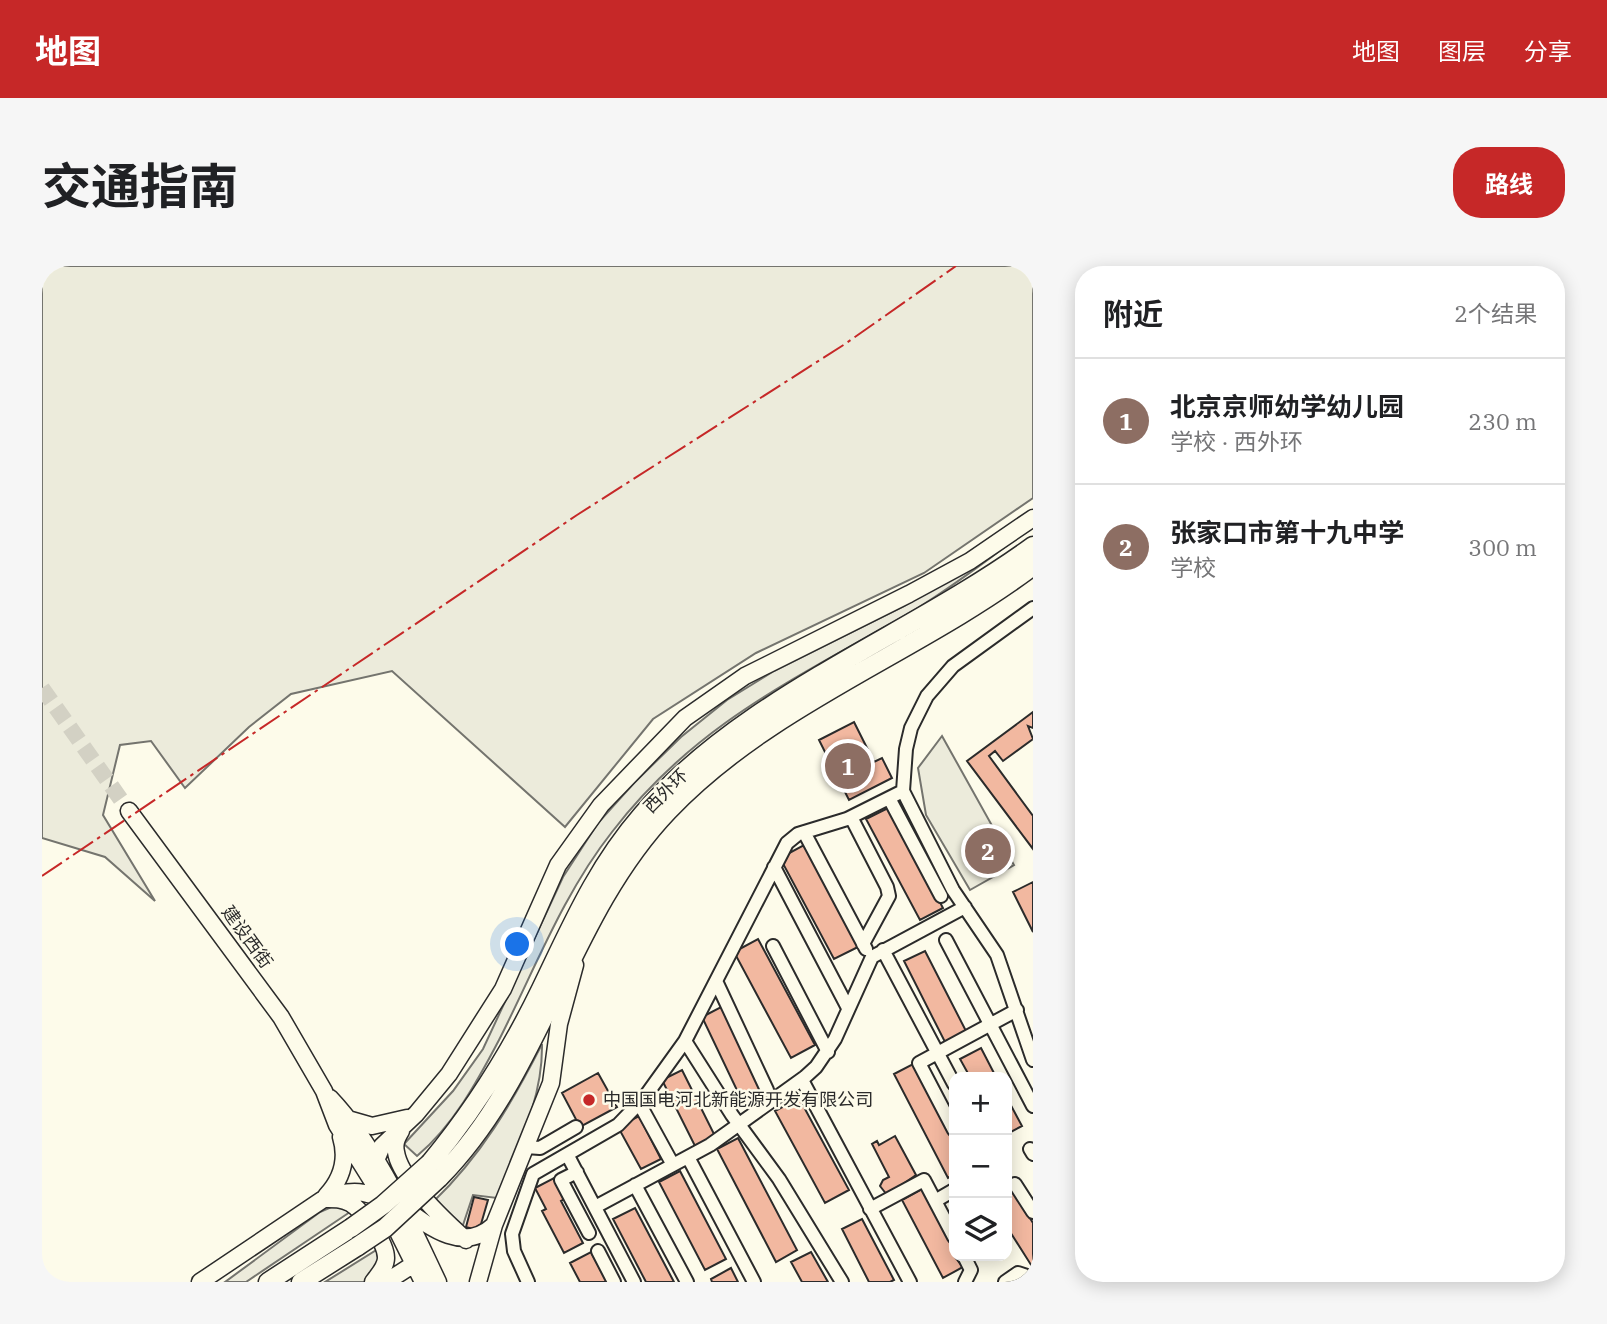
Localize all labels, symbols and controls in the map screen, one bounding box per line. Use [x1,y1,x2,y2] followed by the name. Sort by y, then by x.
[35,29,101,72] text: 地图
[1352,35,1400,67] text: 地图
[1438,35,1486,67] text: 图层
[1524,35,1572,67] text: 分享
[1453,147,1565,218] button: 路线
[42,154,238,217] text: 交通指南
[1103,294,1163,333] text: 附近
[1454,298,1537,328] text: 2个结果
[1170,389,1404,423] text: 北京京师幼学幼儿园
[1119,406,1133,436] text: 1
[1468,406,1537,436] text: 230 m
[1170,426,1303,456] text: 学校 · 西外环
[1170,515,1404,549] text: 张家口市第十九中学
[1119,532,1133,562] text: 2
[1468,532,1537,562] text: 300 m
[1170,552,1216,582] text: 学校
[825,740,871,792] pin: 1
[638,763,693,818] street label: 西外环
[965,825,1011,877] pin: 2
[217,901,278,973] street label: 建设西街
[500,927,534,961] your location
[949,1072,1012,1261] map controls
[949,1072,1012,1135] button: +
[603,1088,873,1111] place label: 中国国电河北新能源开发有限公司
[581,1092,597,1108] marker: 中国国电河北新能源开发有限公司
[949,1135,1012,1198] button: −
[949,1198,1012,1261] button: layers

